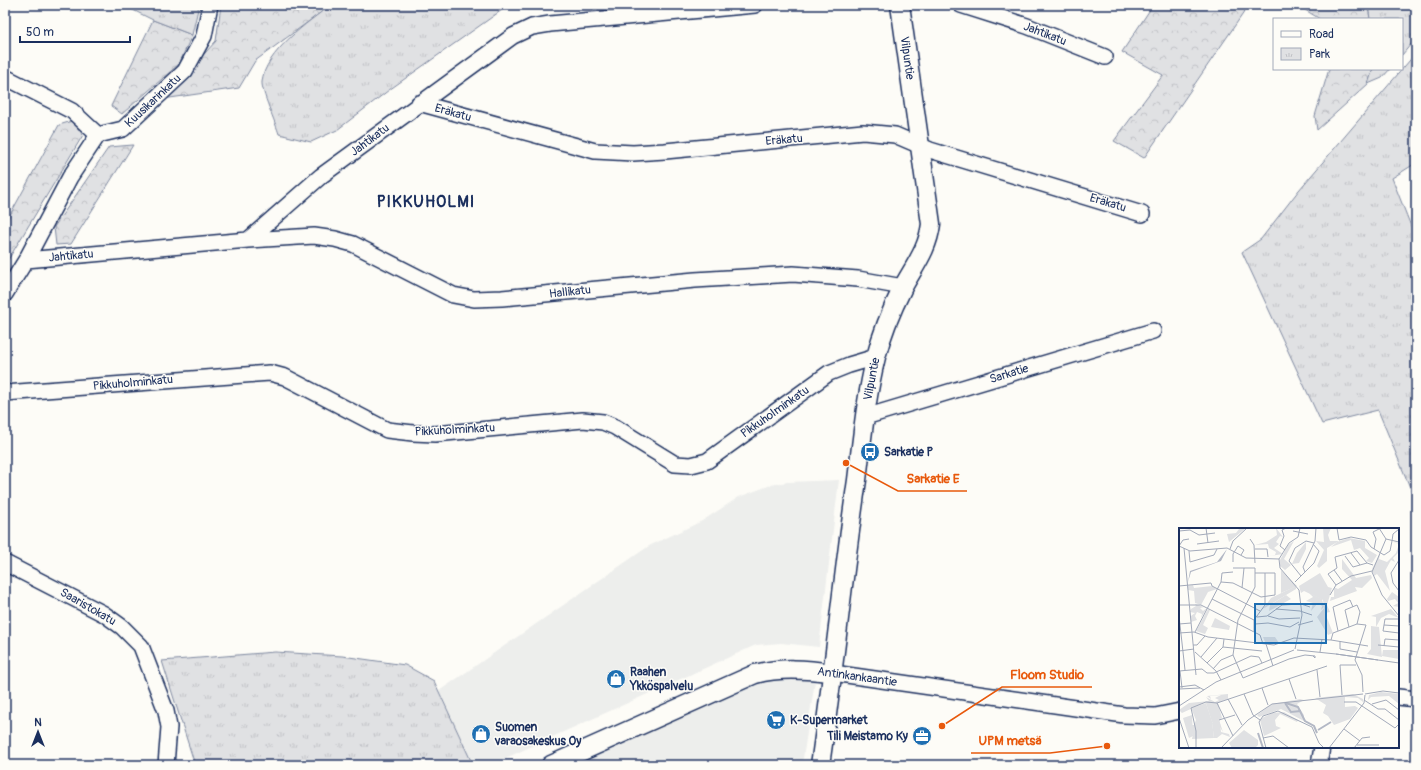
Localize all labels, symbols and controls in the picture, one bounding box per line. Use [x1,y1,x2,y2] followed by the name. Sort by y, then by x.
[20,18,130,44] scale bar
[1273,18,1403,70] legend
[1021,19,1069,49] street label: Jahtikatu
[26,25,54,40] text: 50 m
[1309,27,1334,42] text: Road
[897,35,917,81] street label: Vilpuntie
[1309,47,1330,62] text: Park
[122,71,184,131] street label: Kuusikarinkatu
[433,101,473,125] street label: Eräkatu
[348,120,392,160] street label: Jahtikatu
[765,131,803,149] street label: Eräkatu
[1088,190,1128,216] street label: Eräkatu
[377,192,475,212] district label: PIKKUHOLMI
[48,247,94,265] street label: Jahtikatu
[548,282,592,302] street label: Hallikatu
[860,356,884,402] street label: Vilpuntie
[988,361,1030,387] street label: Sarkatie
[92,372,174,394] street label: Pikkuholminkatu
[738,383,812,441] street label: Pikkuholminkatu
[415,420,495,440] street label: Pikkuholminkatu
[859,441,881,463] bus stop icon: Sarkatie P
[884,445,934,460] place label: Sarkatie P
[898,466,967,491] callout: Sarkatie E
[907,471,960,487] text: Sarkatie E
[1179,528,1399,748] inset map
[57,585,119,629] street label: Saaristokatu
[1002,662,1092,687] callout: Floom Studio
[816,664,898,690] street label: Antinkankaantie
[629,665,693,694] place label: Raahen Ykköspalvelu
[1010,667,1084,683] text: Floom Studio
[605,668,627,690] shop icon: Raahen Ykköspalvelu
[765,709,787,731] supermarket icon: K-Supermarket
[18,712,58,752] north arrow
[790,713,869,728] place label: K-Supermarket
[34,716,42,729] text: N
[494,720,582,749] place label: Suomen varaosakeskus Oy
[470,723,492,745] shop icon: Suomen varaosakeskus Oy
[911,725,933,747] office icon: Tili Meistamo Ky
[971,728,1050,753] callout: UPM metsä
[826,729,909,744] place label: Tili Meistamo Ky
[978,733,1042,749] text: UPM metsä

